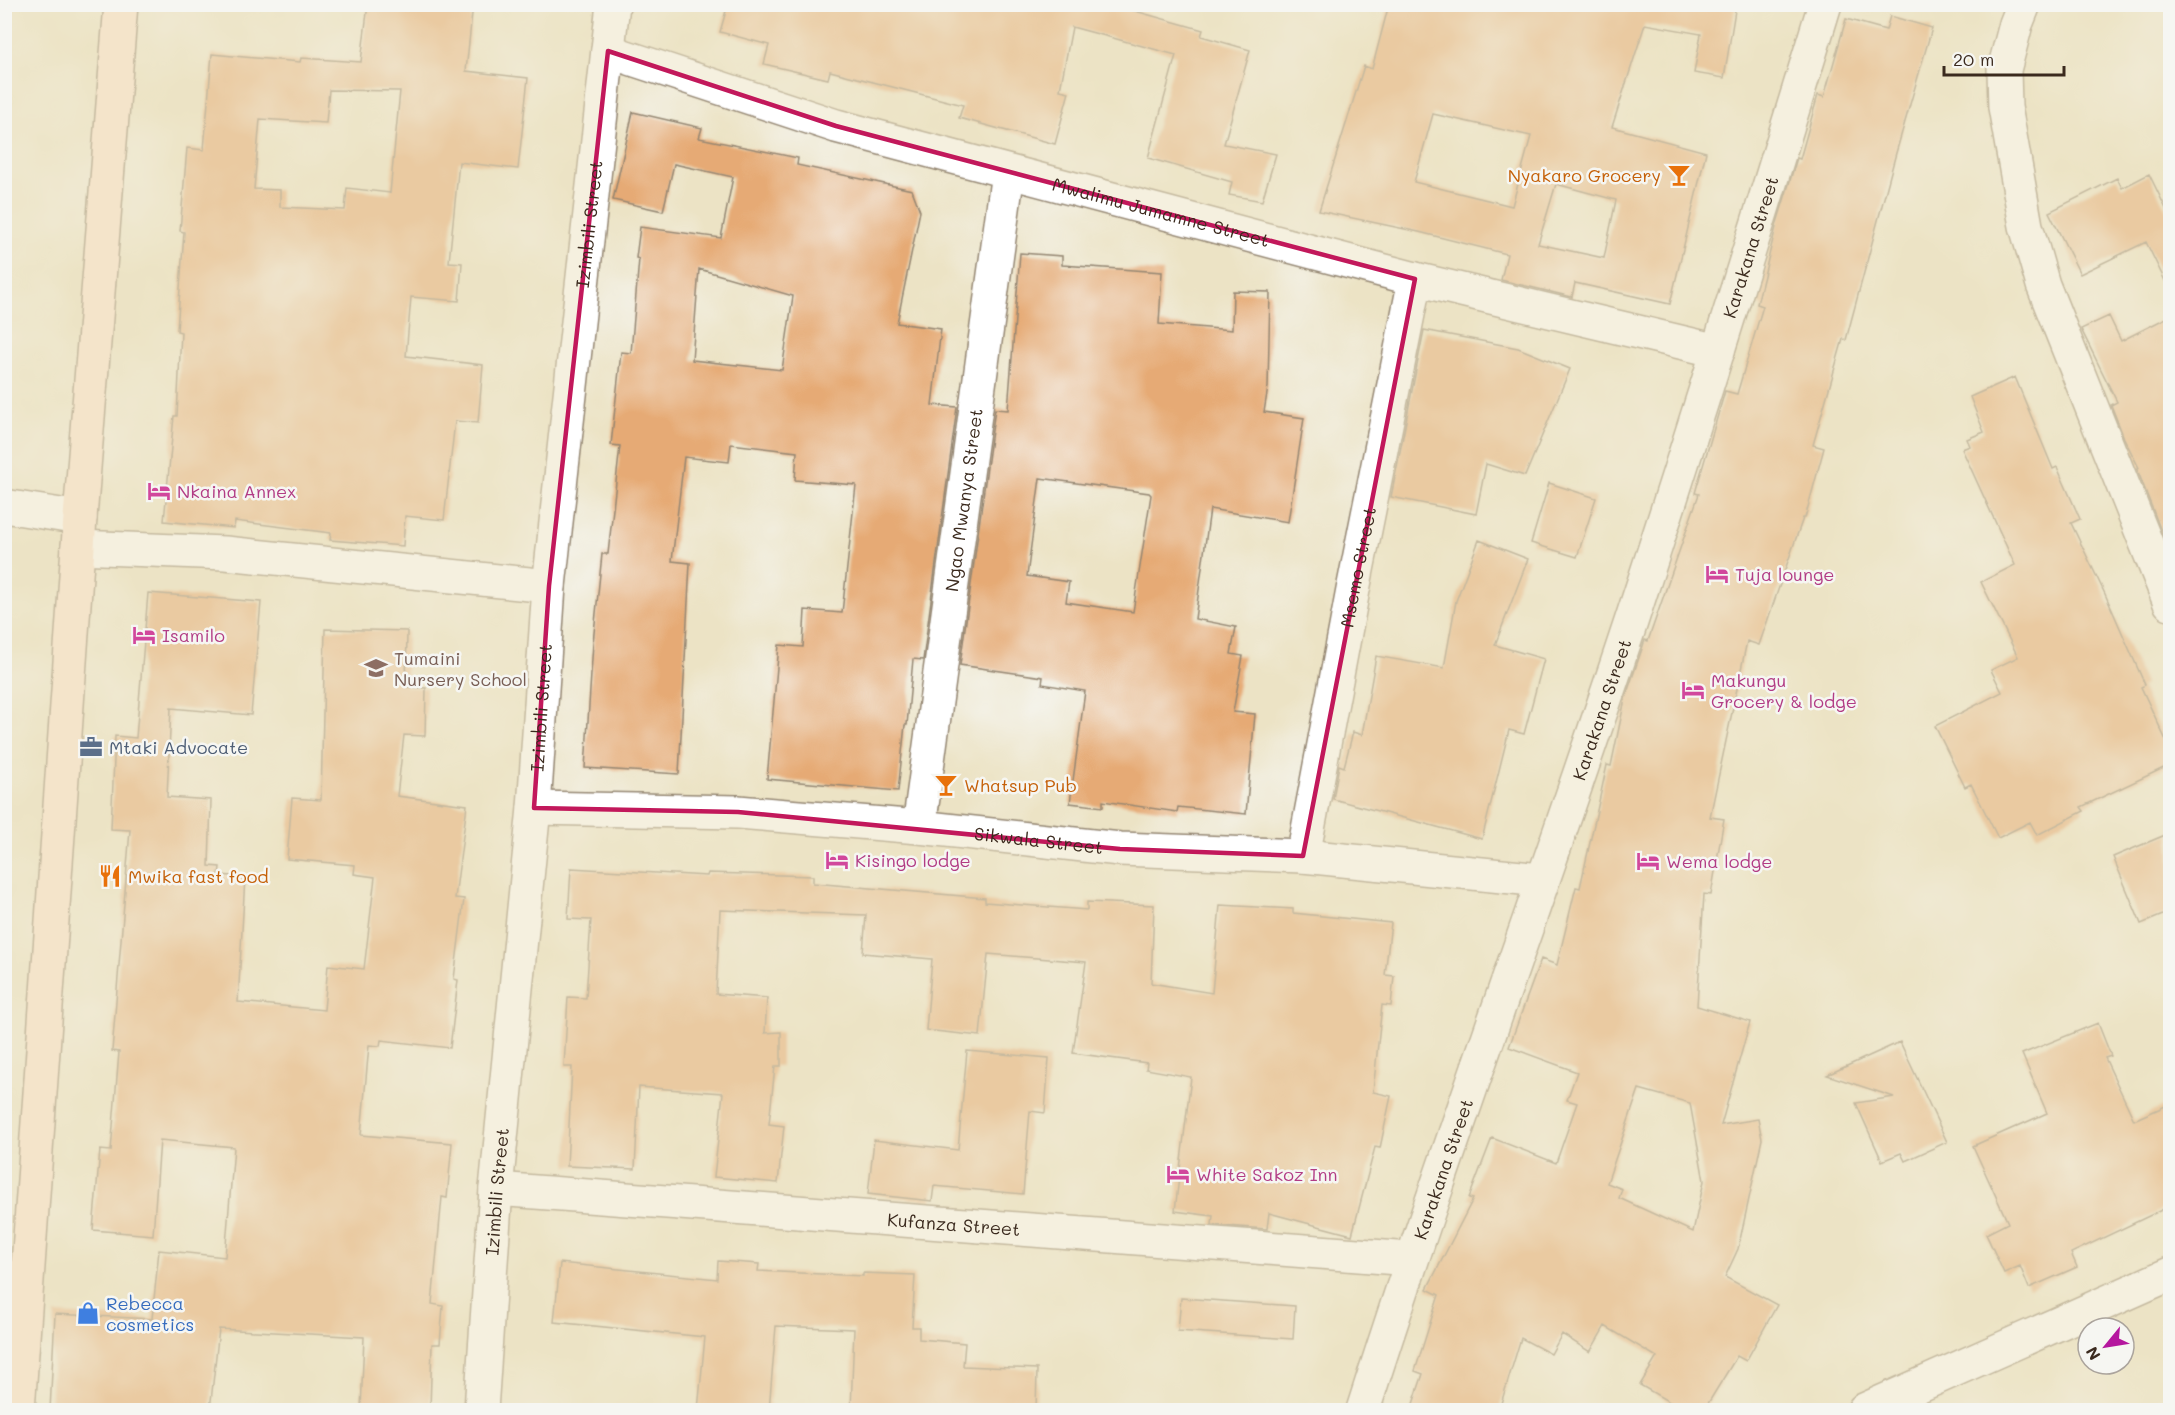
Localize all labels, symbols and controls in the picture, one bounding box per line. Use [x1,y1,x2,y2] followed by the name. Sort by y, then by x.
[1944,39,2064,77] scale bar
[1953,47,1994,71] text: 20 m
[570,159,608,289] street label: Izimbili Street
[1666,162,1692,188] bar icon: Nyakaro Grocery
[1508,163,1661,187] place label: Nyakaro Grocery
[1050,172,1272,252] street label: Mwalimu Jumamne Street
[1717,173,1784,321] street label: Karakana Street
[939,407,988,593] street label: Ngao Mwanya Street
[146,478,172,504] hotel icon: Nkaina Annex
[177,479,296,503] place label: Nkaina Annex
[1334,505,1381,629] street label: Msemo Street
[1704,561,1730,587] hotel icon: Tuja lounge
[1735,562,1835,586] place label: Tuja lounge
[131,622,157,648] hotel icon: Isamilo
[162,623,225,647] place label: Isamilo
[1567,636,1637,783] street label: Karakana Street
[524,643,557,772] street label: Izimbili Street
[394,646,527,691] place label: Tumaini Nursery School
[363,655,389,681] school or university icon: Tumaini Nursery School
[1711,668,1857,713] place label: Makungu Grocery & lodge
[1680,677,1706,703] hotel icon: Makungu Grocery & lodge
[78,734,104,760] office icon: Mtaki Advocate
[109,735,248,759] place label: Mtaki Advocate
[933,772,959,798] bar icon: Whatsup Pub
[964,773,1077,797] place label: Whatsup Pub
[973,821,1104,859] street label: Sikwala Street
[824,847,850,873] hotel icon: Kisingo lodge
[855,848,971,872] place label: Kisingo lodge
[1635,848,1661,874] hotel icon: Wema lodge
[1666,849,1772,873] place label: Wema lodge
[97,863,123,889] restaurant icon: Mwika fast food
[128,864,269,888] place label: Mwika fast food
[1408,1095,1478,1243] street label: Karakana Street
[480,1127,514,1256] street label: Izimbili Street
[1165,1161,1191,1187] hotel icon: White Sakoz Inn
[1196,1162,1337,1186] place label: White Sakoz Inn
[886,1207,1021,1241] street label: Kufanza Street
[106,1291,194,1336] place label: Rebecca cosmetics
[75,1300,101,1326] shop icon: Rebecca cosmetics
[2076,1316,2136,1376] north arrow
[2080,1343,2105,1364] text: N

